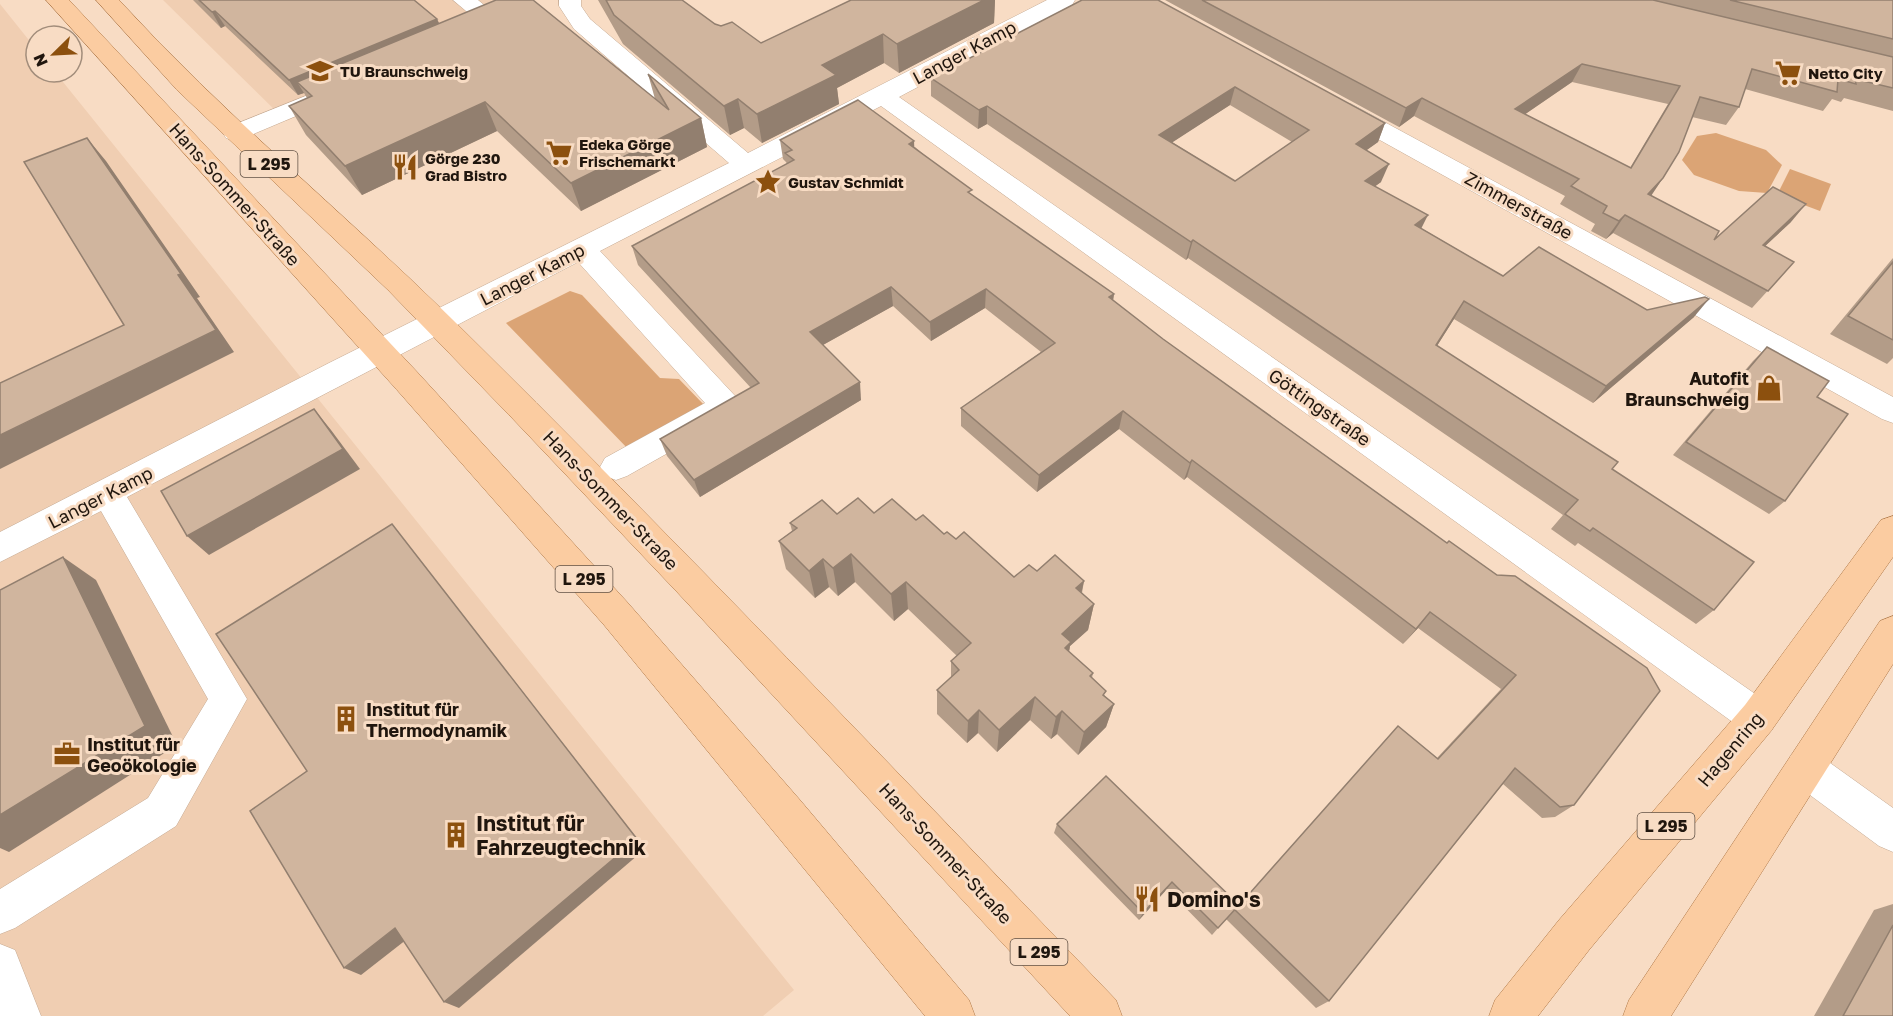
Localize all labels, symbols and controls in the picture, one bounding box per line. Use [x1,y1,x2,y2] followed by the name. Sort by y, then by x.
[908,15,1020,89] street label: Langer Kamp
[24,24,84,84] north arrow
[29,50,52,70] text: N
[305,56,335,86] school or university icon: TU Braunschweig
[1773,58,1803,88] supermarket icon: Netto City
[340,62,468,80] place label: TU Braunschweig
[1808,64,1883,82] place label: Netto City
[165,118,305,270] street label: Hans-Sommer-Straße
[579,135,675,170] place label: Edeka Görge Frischemarkt
[544,138,574,168] supermarket icon: Edeka Görge Frischemarkt
[425,149,507,184] place label: Görge 230 Grad Bistro
[240,151,298,177] road number: L 295
[390,152,420,182] restaurant icon: Görge 230 Grad Bistro
[1461,166,1577,244] street label: Zimmerstraße
[753,167,783,197] place icon: Gustav Schmidt
[788,173,904,191] place label: Gustav Schmidt
[476,238,588,310] street label: Langer Kamp
[1265,364,1375,450] street label: Göttingstraße
[1625,367,1749,410] place label: Autofit Braunschweig
[1754,373,1784,403] shop icon: Autofit Braunschweig
[539,426,683,574] street label: Hans-Sommer-Straße
[44,461,156,533] street label: Langer Kamp
[556,566,612,592] road number: L 295
[366,698,508,741] place label: Institut für Thermodynamik
[331,704,361,734] building icon: Institut für Thermodynamik
[1693,707,1767,791] street label: Hagenring
[87,733,197,776] place label: Institut für Geoökologie
[52,739,82,769] office icon: Institut für Geoökologie
[875,778,1017,928] street label: Hans-Sommer-Straße
[476,810,646,860] place label: Institut für Fahrzeugtechnik
[1638,813,1694,839] road number: L 295
[441,820,471,850] building icon: Institut für Fahrzeugtechnik
[1132,884,1162,914] restaurant icon: Domino's
[1167,886,1261,912] place label: Domino's
[1010,939,1068,965] road number: L 295

